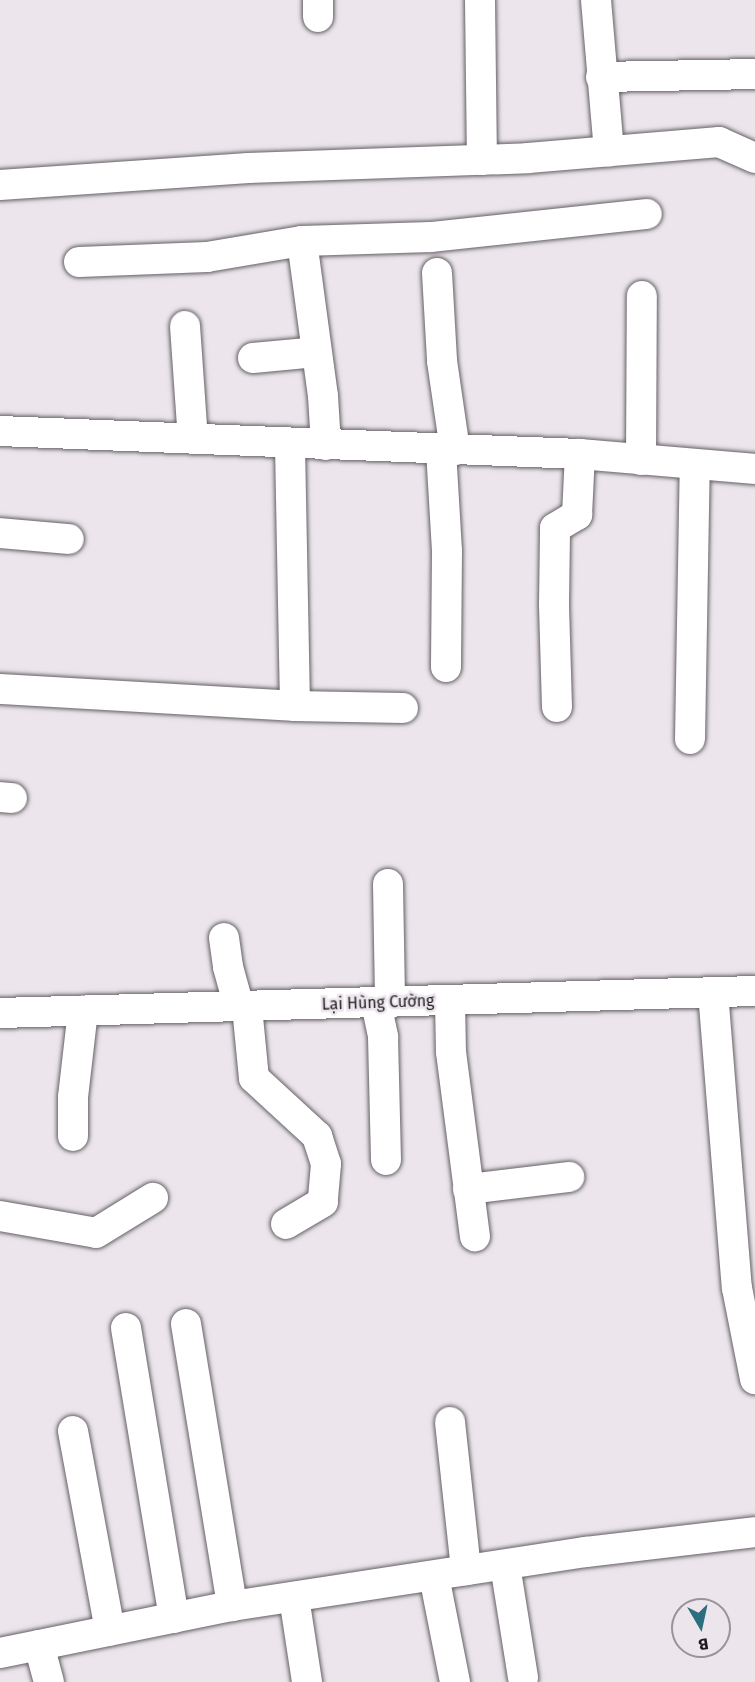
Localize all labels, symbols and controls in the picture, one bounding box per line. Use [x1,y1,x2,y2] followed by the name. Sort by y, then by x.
[321,991,435,1015] street label: Lại Hùng Cường
[671,1598,731,1658] north arrow
[697,1634,710,1654] text: B

